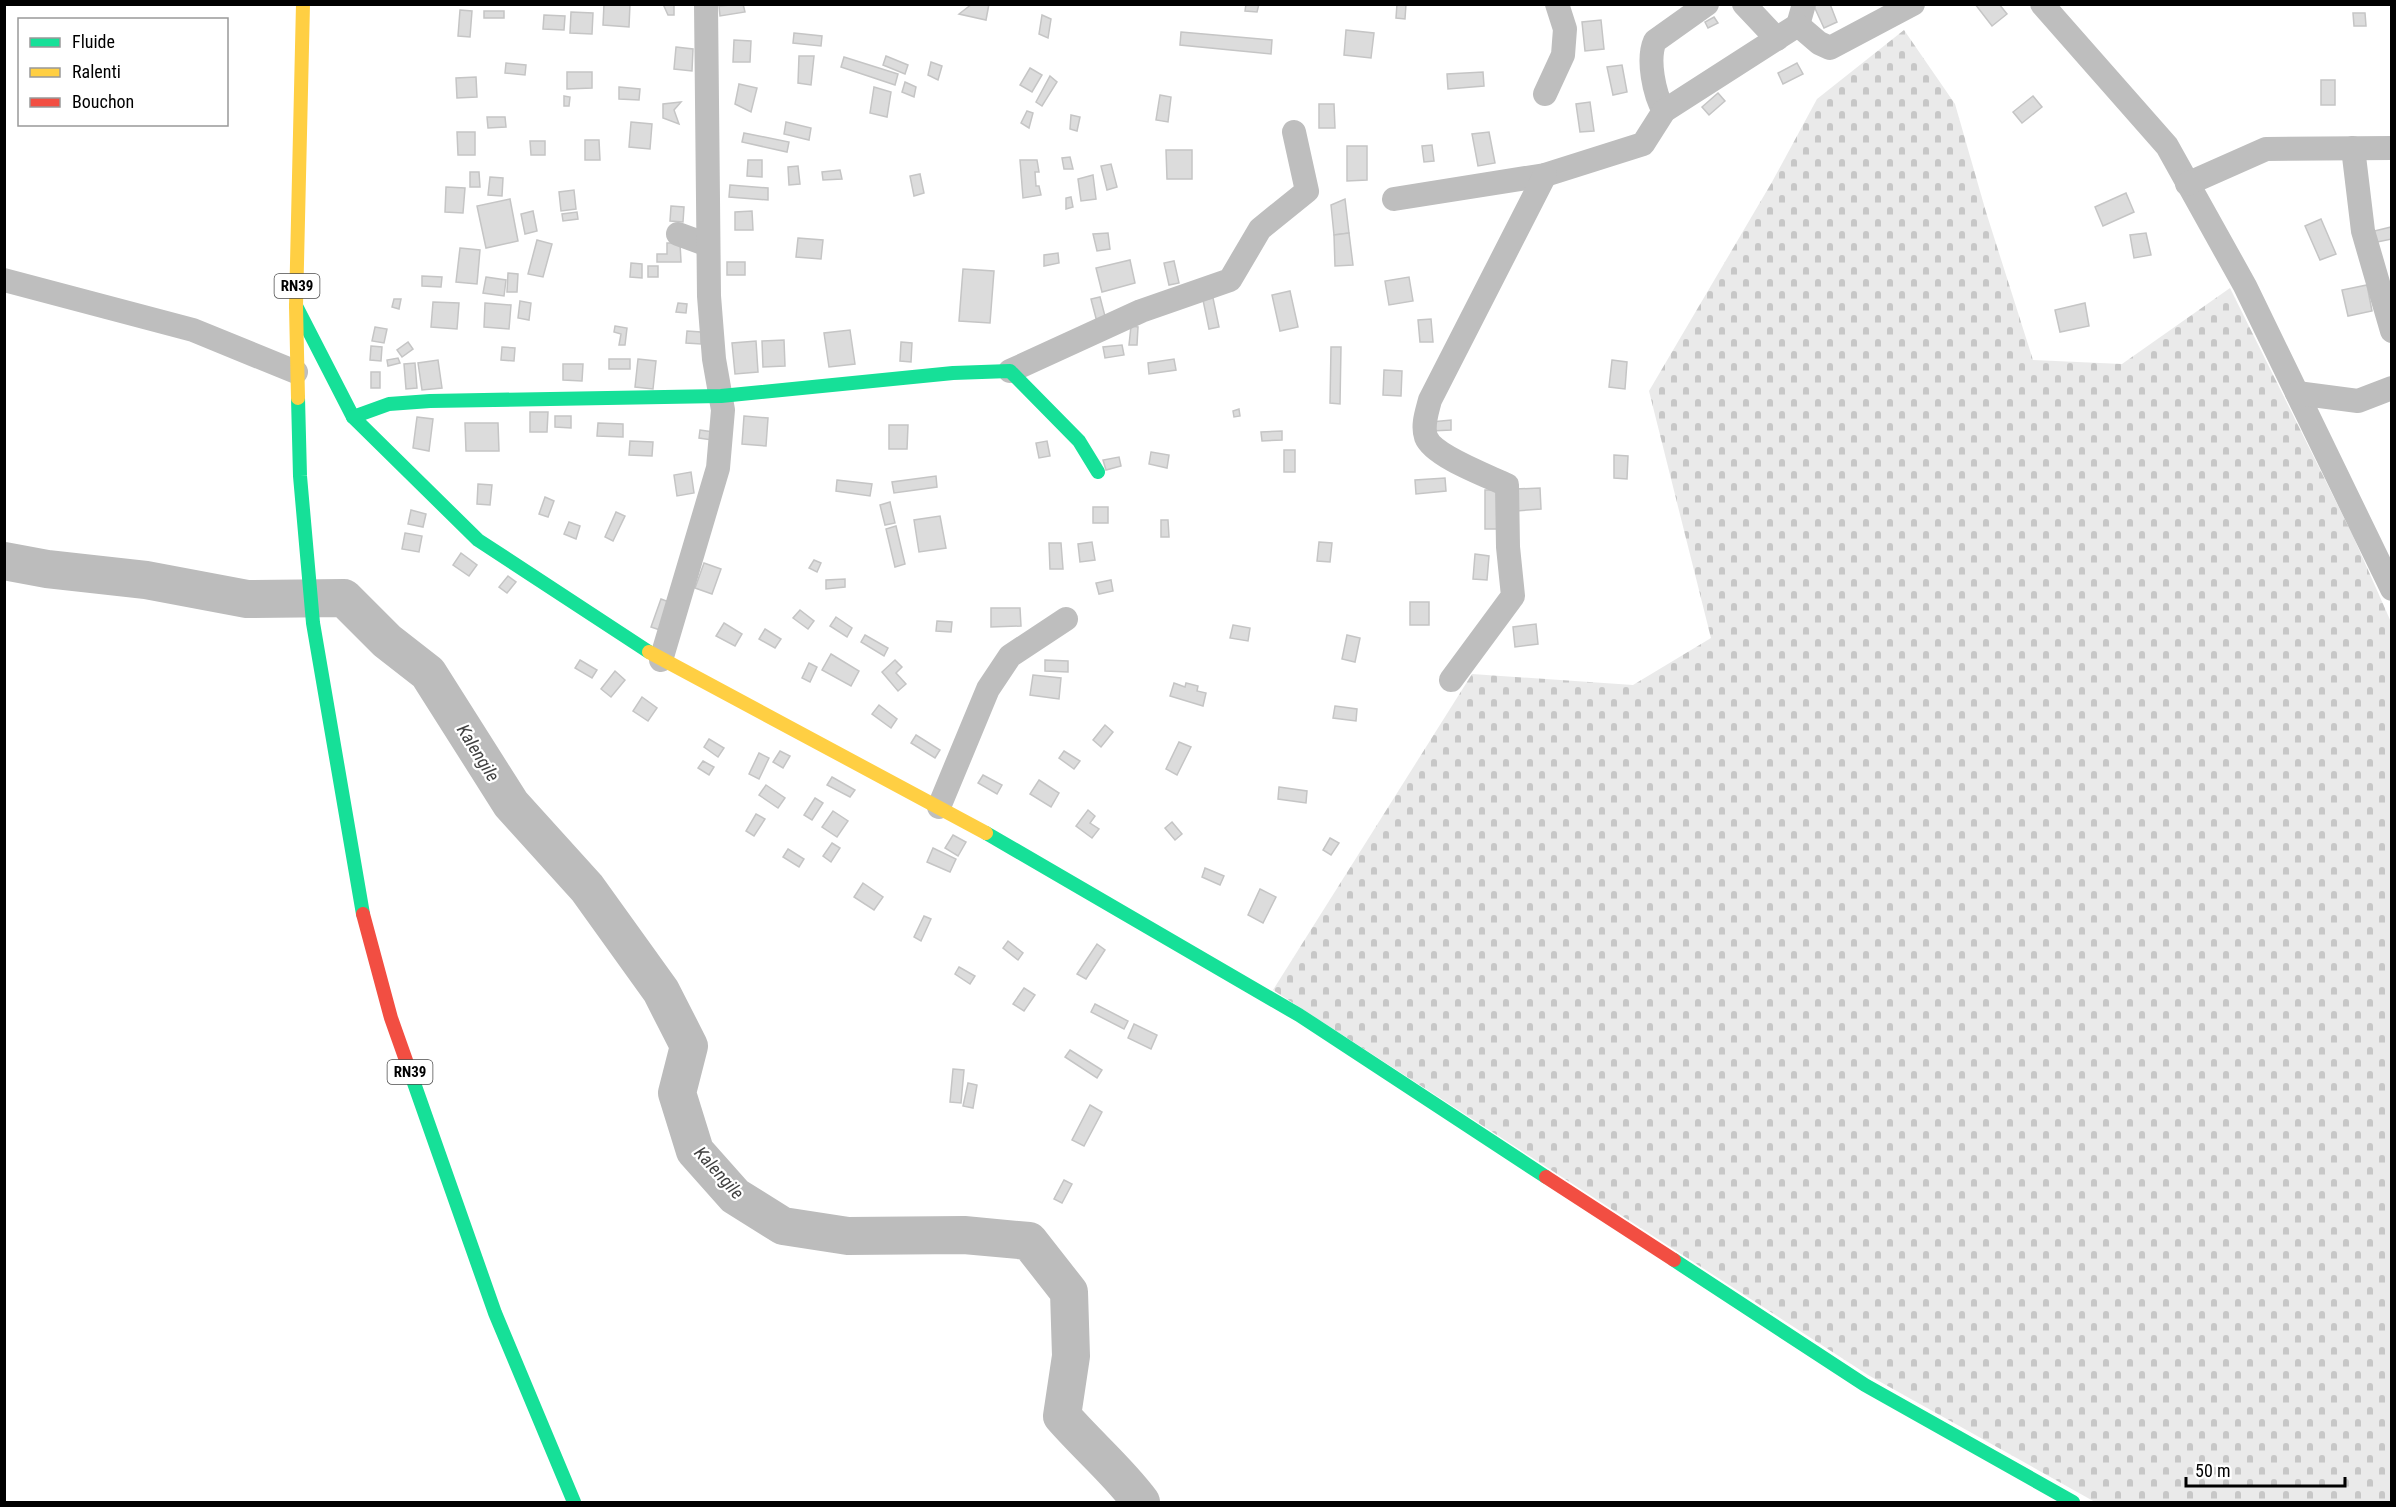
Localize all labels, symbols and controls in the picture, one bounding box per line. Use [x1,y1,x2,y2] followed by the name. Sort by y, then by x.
[18,18,228,126] legend
[72,31,115,52] text: Fluide
[72,61,121,82] text: Ralenti
[72,91,134,112] text: Bouchon
[274,274,320,298] road number: RN39
[453,720,504,785] water label: Kalengile
[388,1060,432,1084] road number: RN39
[690,1142,748,1203] water label: Kalengile
[2186,1450,2345,1488] scale bar
[2195,1460,2230,1481] text: 50 m

